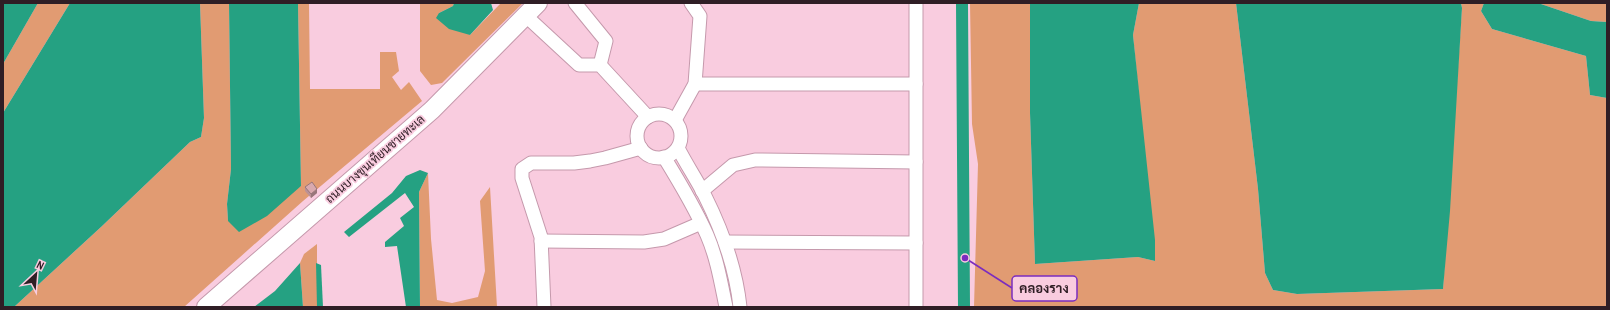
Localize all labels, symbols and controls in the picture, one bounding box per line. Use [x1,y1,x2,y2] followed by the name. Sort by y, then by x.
[322,111,429,207] street label: ถนนบางขุนเทียนชายทะเล
[16,254,56,294] north arrow
[34,257,46,273] text: N
[1012,276,1077,301] callout: คลองราง
[1019,280,1069,297] text: คลองราง

